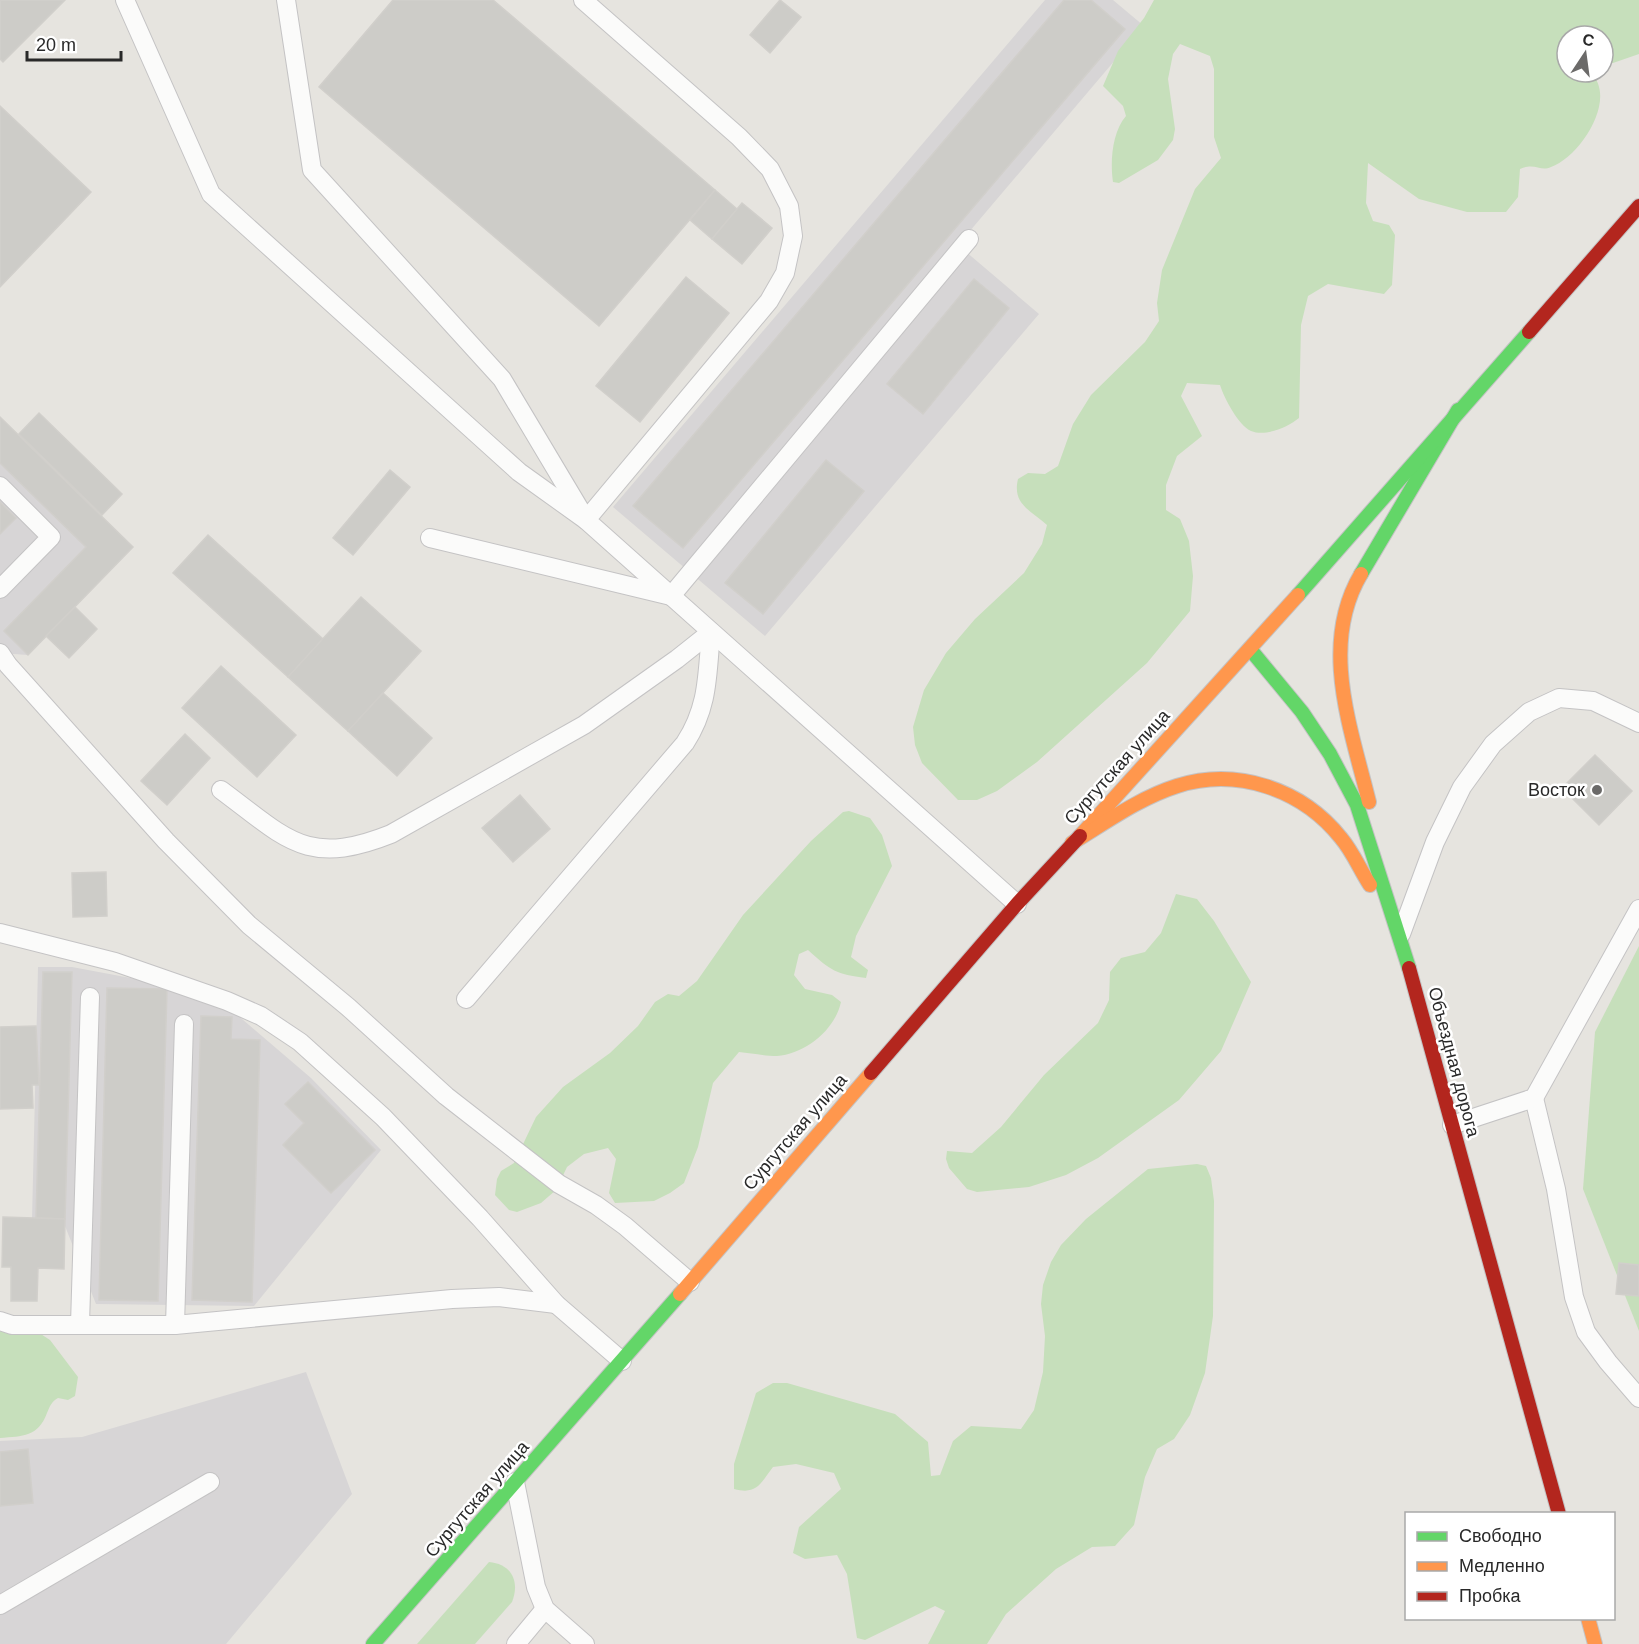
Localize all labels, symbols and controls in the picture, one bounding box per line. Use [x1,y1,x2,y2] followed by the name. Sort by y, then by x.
[27,24,122,62] scale bar
[1555,24,1615,84] north arrow
[1581,30,1596,50] text: С
[36,35,76,55] text: 20 m
[1060,705,1174,828] street label: Сургутская улица
[1528,780,1585,800] place label: Восток
[1590,783,1604,797] marker: Восток
[1424,985,1484,1140] street label: Объездная дорога
[739,1069,851,1194] street label: Сургутская улица
[421,1436,533,1561] street label: Сургутская улица
[1405,1512,1615,1620] legend
[1459,1526,1542,1546] text: Свободно
[1459,1556,1545,1576] text: Медленно
[1459,1586,1522,1606] text: Пробка

